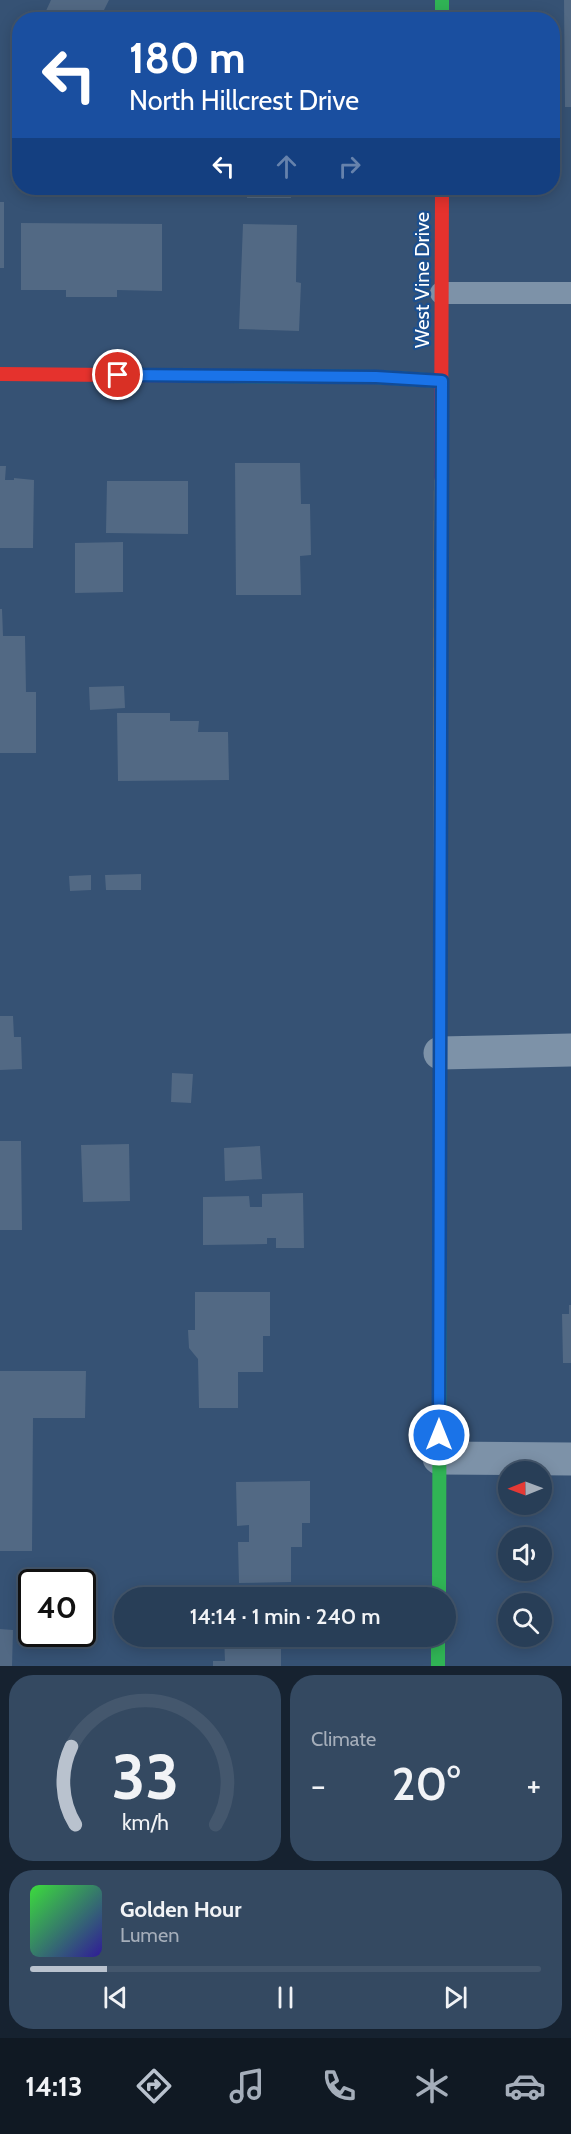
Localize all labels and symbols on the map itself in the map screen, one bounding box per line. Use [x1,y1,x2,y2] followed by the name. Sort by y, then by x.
[410,212,434,348] street label: West Vine Drive
[92,349,143,400] pin
[407,1403,471,1467] position arrow
[498,1461,552,1515] north arrow
[18,1569,96,1647] speed limit sign: 40

